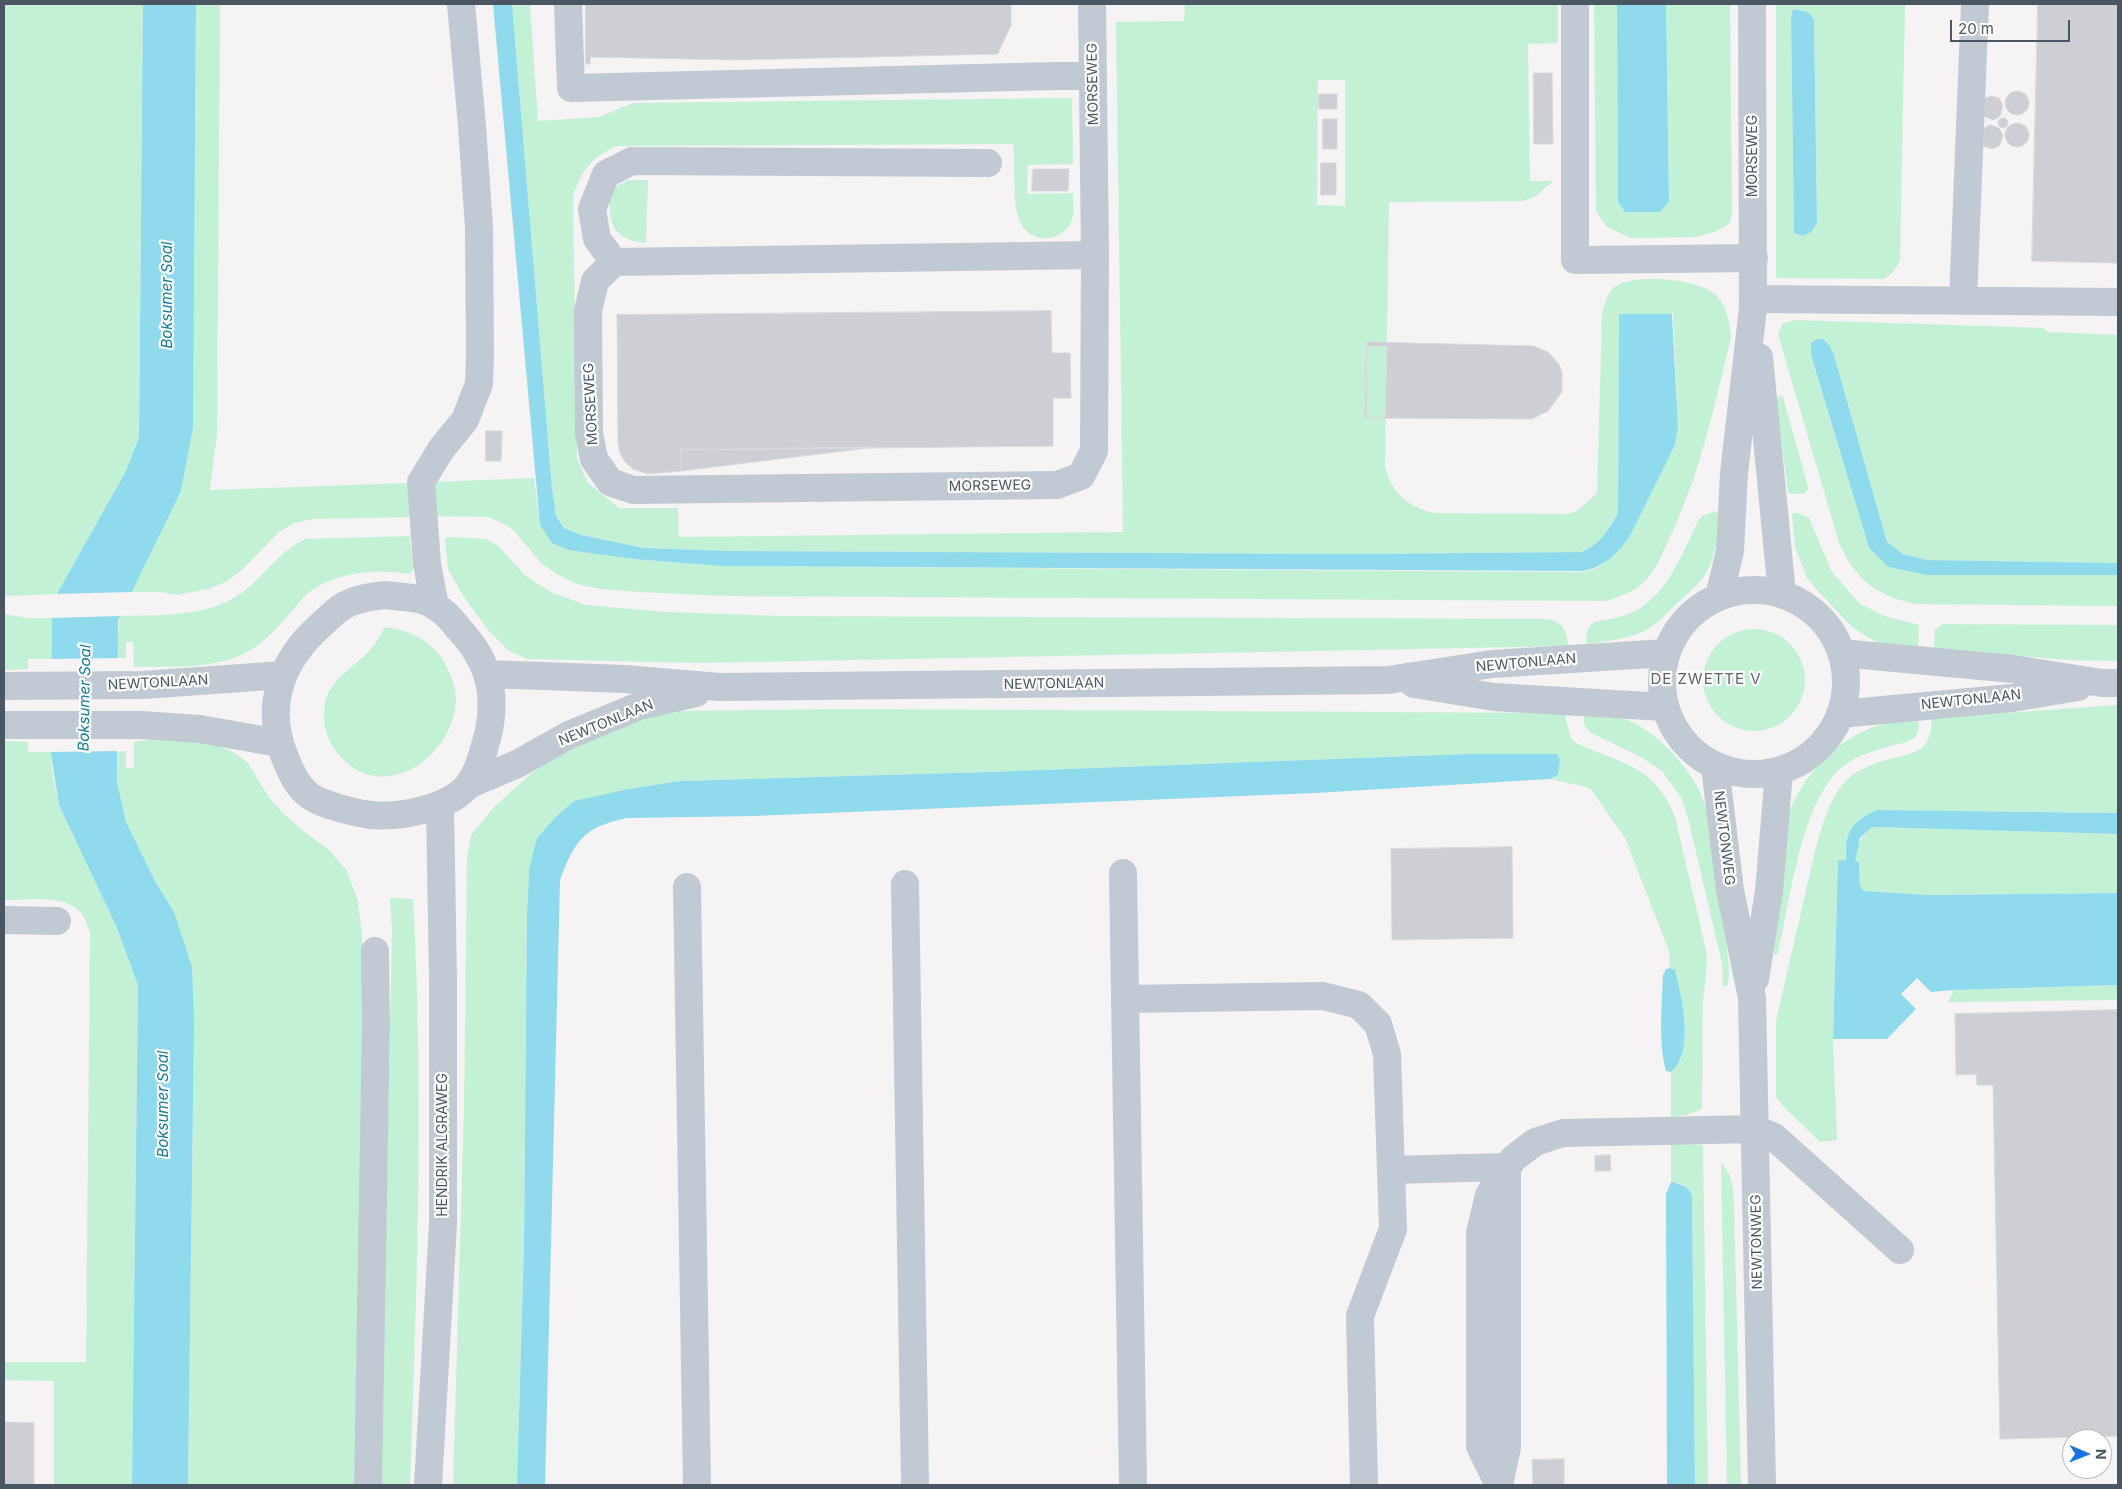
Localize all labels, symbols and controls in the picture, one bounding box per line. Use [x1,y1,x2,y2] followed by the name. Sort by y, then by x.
[1952,10,2072,42] scale bar
[1958,19,1994,38] text: 20 m
[1084,43,1102,125] street label: MORSEWEG
[1745,115,1761,197] street label: MORSEWEG
[158,242,176,348] water label: Boksumer Soal
[580,362,602,446] street label: MORSEWEG
[949,477,1031,495] street label: MORSEWEG
[75,644,95,752] water label: Boksumer Soal
[1475,650,1577,676] street label: NEWTONLAAN
[1649,670,1763,688] district label: DE ZWETTE V
[107,672,209,694] street label: NEWTONLAAN
[1004,675,1104,693] street label: NEWTONLAAN
[1920,686,2022,714] street label: NEWTONLAAN
[556,696,656,750] street label: NEWTONLAAN
[1710,790,1738,886] street label: NEWTONWEG
[154,1051,172,1157] water label: Boksumer Soal
[435,1073,451,1217] street label: HENDRIK ALGRAWEG
[1748,1194,1766,1290] street label: NEWTONWEG
[2062,1429,2112,1479] north arrow
[2093,1449,2110,1460] text: N

